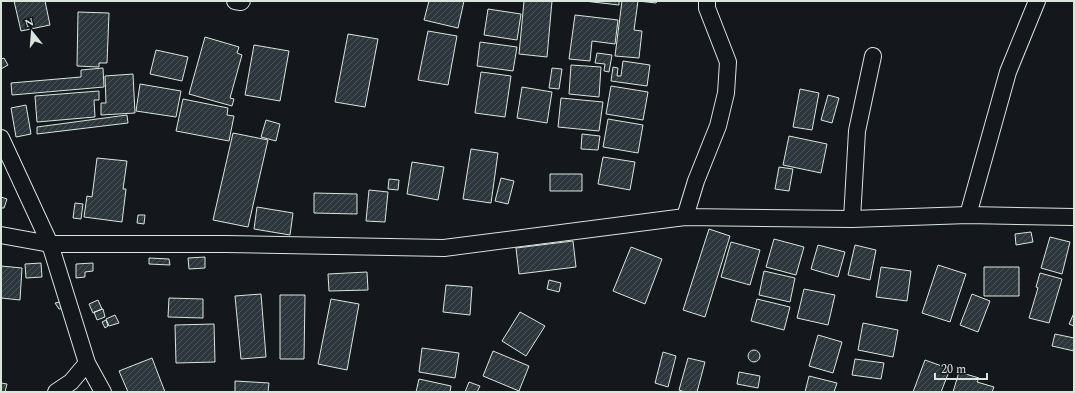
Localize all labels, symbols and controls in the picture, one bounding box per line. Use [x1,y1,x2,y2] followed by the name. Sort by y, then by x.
[12,12,52,52] north arrow
[22,13,36,32] text: N
[935,355,987,381] scale bar
[941,360,966,379] text: 20 m

